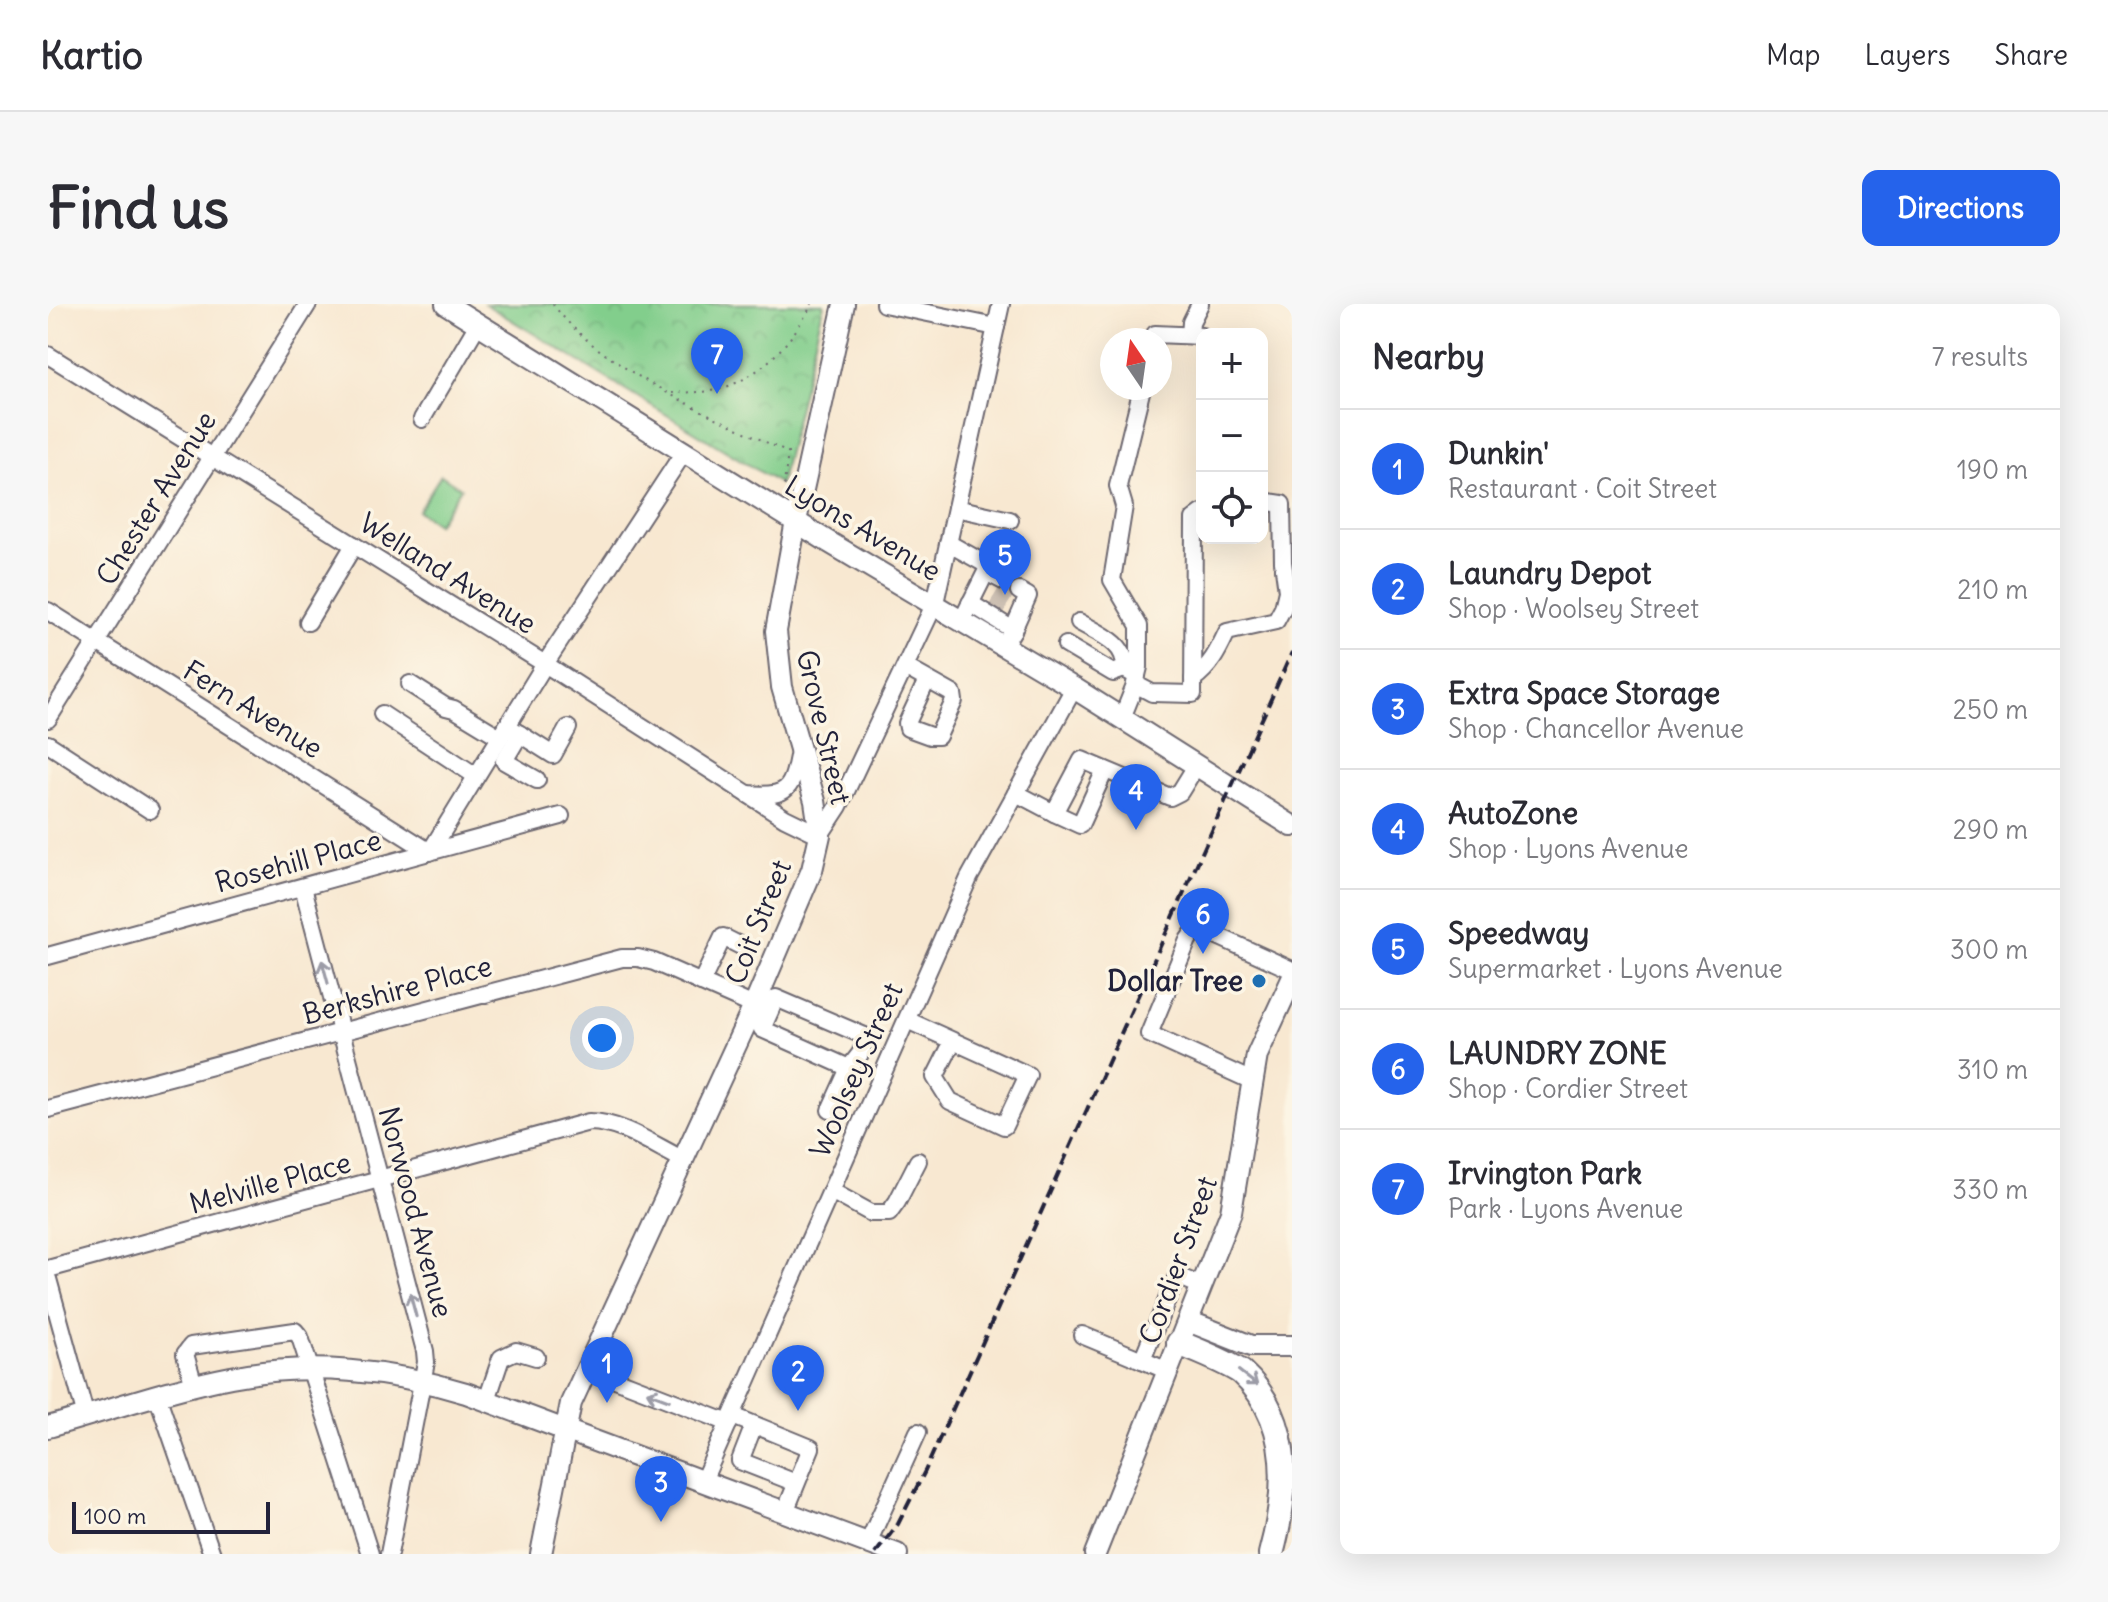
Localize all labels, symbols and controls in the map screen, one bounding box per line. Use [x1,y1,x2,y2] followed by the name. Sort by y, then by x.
[40,32,143,79] text: Kartio
[1766,37,1821,73] text: Map
[1865,37,1951,73] text: Layers
[1995,37,2068,73] text: Share
[1862,170,2060,246] button: Directions
[48,173,229,243] text: Find us
[691,328,743,394] pin: 7
[1100,328,1172,400] north arrow
[1196,328,1268,544] map controls
[1196,328,1268,400] button: +
[1372,335,1485,378] text: Nearby
[1932,340,2028,373] text: 7 results
[1196,400,1268,472] button: −
[88,404,224,592] street label: Chester Avenue
[1448,434,1549,472] text: Dunkin'
[1393,453,1403,486] text: 1
[1957,453,2028,486] text: 190 m
[778,467,948,589] street label: Lyons Avenue
[1196,472,1268,544] button: locate
[1448,472,1717,505] text: Restaurant · Coit Street
[353,504,543,642] street label: Welland Avenue
[979,529,1031,595] pin: 5
[1448,554,1651,592] text: Laundry Depot
[1391,573,1405,606] text: 2
[1957,573,2028,606] text: 210 m
[1448,592,1699,625] text: Shop · Woolsey Street
[789,646,859,808] street label: Grove Street
[177,652,329,766] street label: Fern Avenue
[1448,674,1720,712] text: Extra Space Storage
[1391,693,1405,726] text: 3
[1953,693,2028,726] text: 250 m
[1448,712,1744,745] text: Shop · Chancellor Avenue
[1110,764,1162,830] pin: 4
[1448,794,1578,832] text: AutoZone
[1390,813,1406,846] text: 4
[1953,813,2028,846] text: 290 m
[211,822,385,900] street label: Rosehill Place
[1448,832,1688,865] text: Shop · Lyons Avenue
[717,855,799,989] street label: Coit Street
[1177,888,1229,954] pin: 6
[1448,914,1589,952] text: Speedway
[1391,933,1405,966] text: 5
[1950,933,2028,966] text: 300 m
[298,947,496,1033] street label: Berkshire Place
[1448,952,1783,985] text: Supermarket · Lyons Avenue
[317,960,332,986] one-way arrow
[1107,963,1243,999] place label: Dollar Tree
[1250,972,1268,990] marker: Dollar Tree
[801,977,911,1163] street label: Woolsey Street
[582,1018,622,1058] your location
[1448,1034,1667,1072] text: LAUNDRY ZONE
[1390,1053,1406,1086] text: 6
[1957,1053,2028,1086] text: 310 m
[1448,1072,1688,1105] text: Shop · Cordier Street
[371,1103,461,1321] street label: Norwood Avenue
[185,1144,355,1222] street label: Melville Place
[1448,1154,1642,1192] text: Irvington Park
[1131,1171,1225,1349] street label: Cordier Street
[1392,1173,1404,1206] text: 7
[1952,1173,2028,1206] text: 330 m
[1448,1192,1683,1225] text: Park · Lyons Avenue
[405,1292,420,1318] one-way arrow
[581,1337,633,1403] pin: 1
[772,1345,824,1411] pin: 2
[1237,1369,1258,1387] one-way arrow
[646,1388,671,1402] one-way arrow
[635,1456,687,1522] pin: 3
[72,1498,270,1534] scale bar
[84,1502,146,1530] text: 100 m

